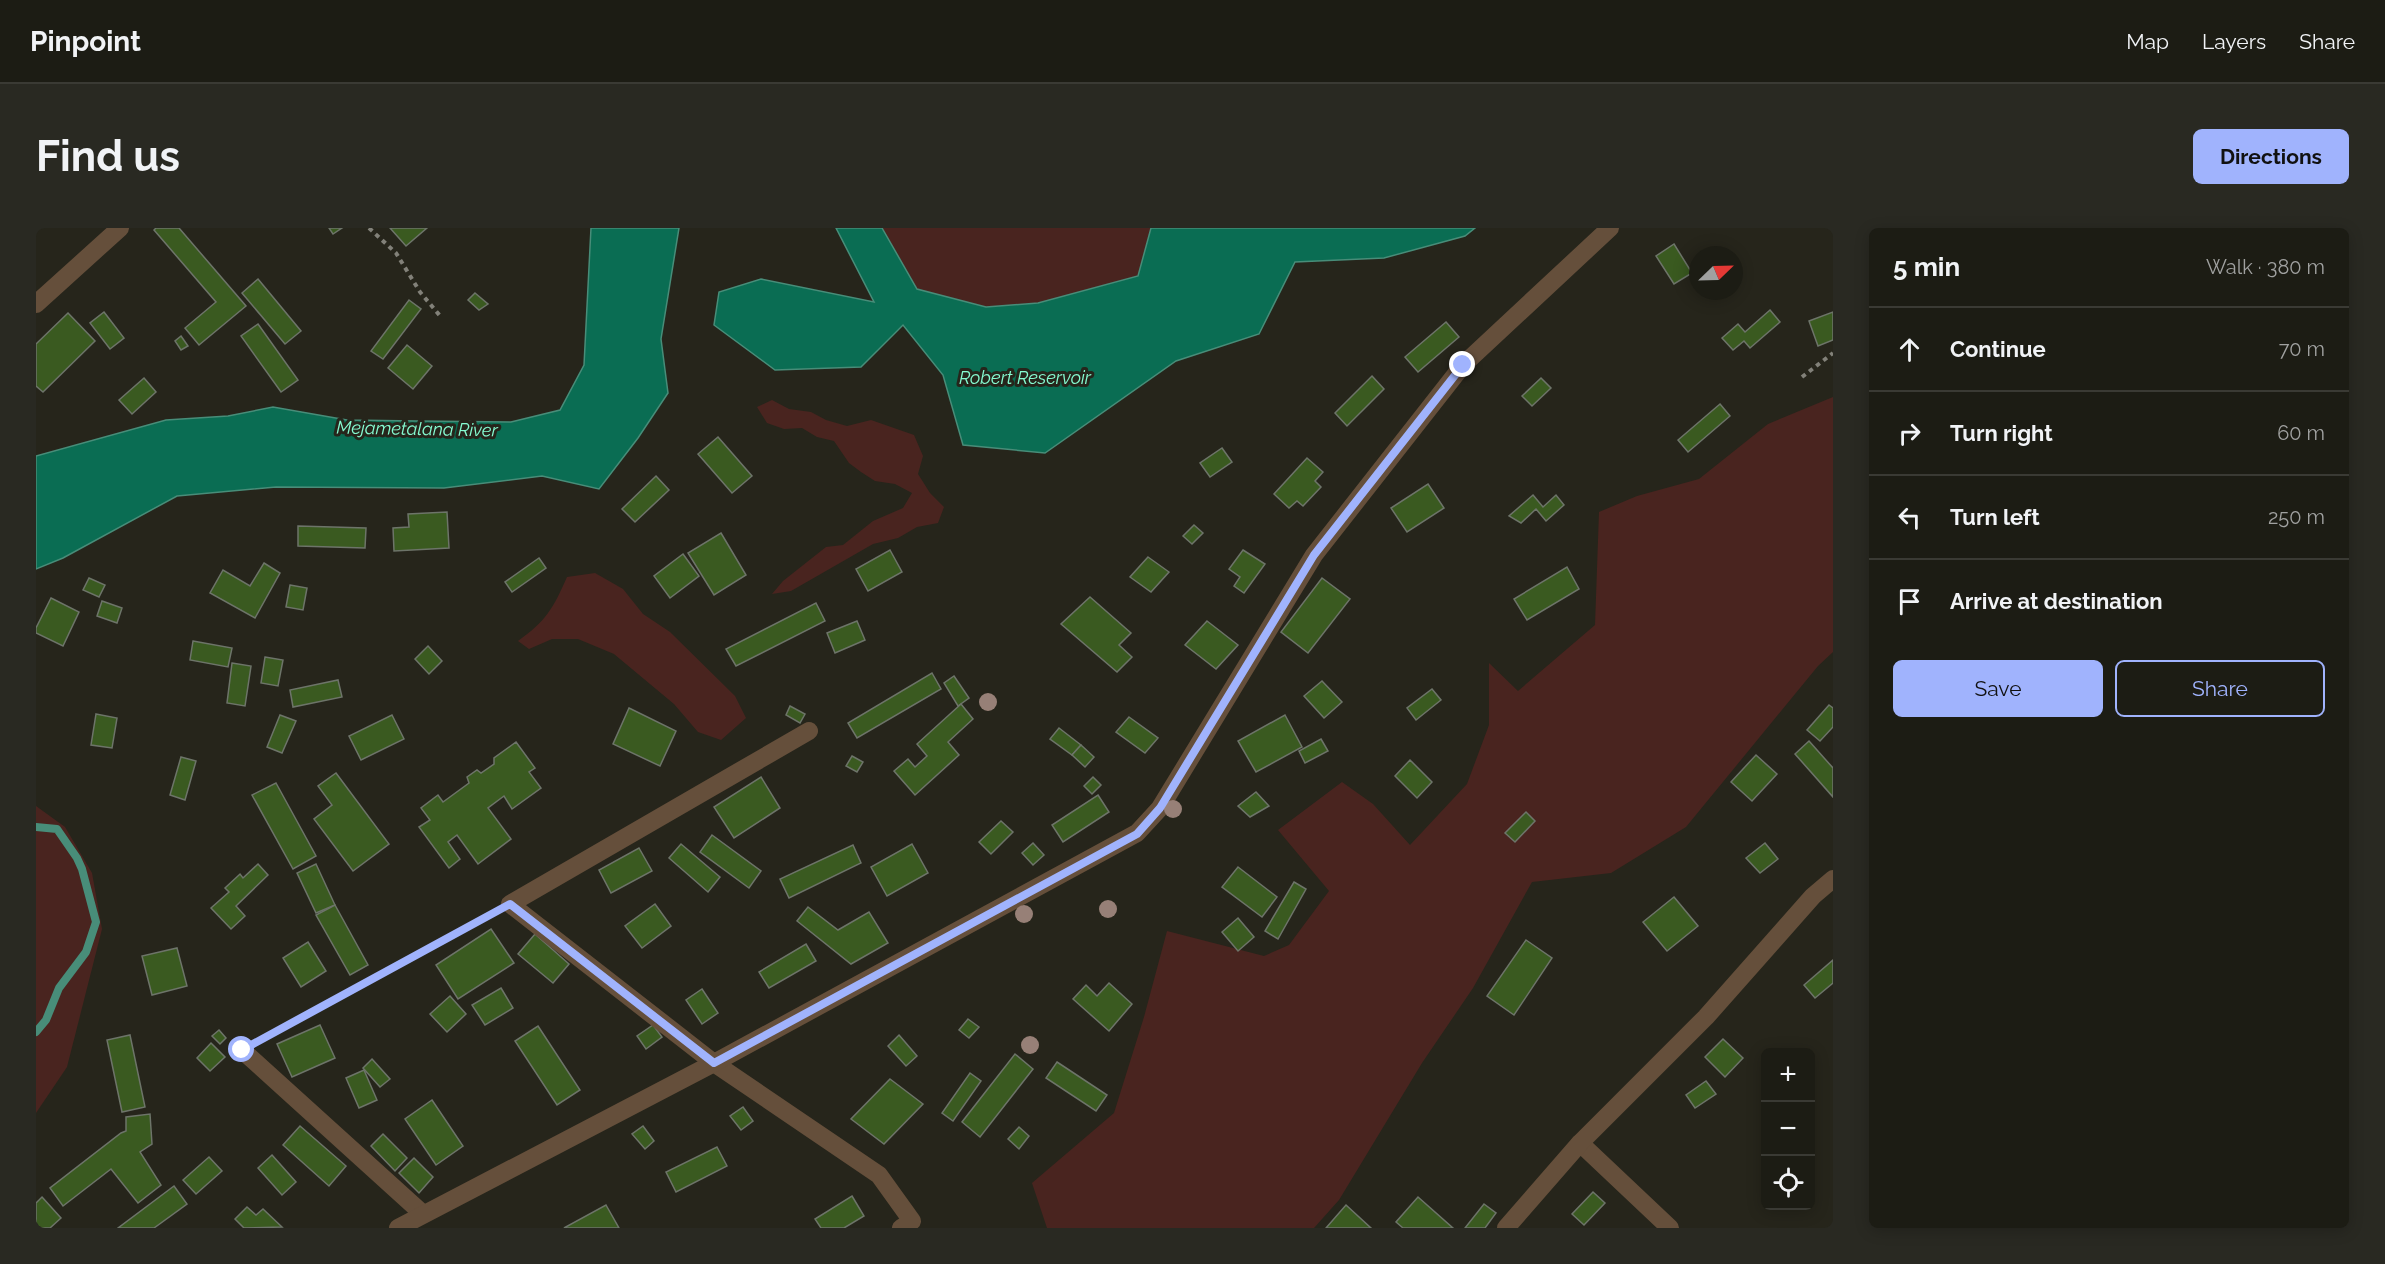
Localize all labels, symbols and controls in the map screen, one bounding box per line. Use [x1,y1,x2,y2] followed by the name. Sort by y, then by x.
[30,25,141,58] text: Pinpoint
[2126,29,2169,54] text: Map
[2202,29,2266,54] text: Layers
[2299,29,2355,54] text: Share
[2193,129,2349,184] button: Directions
[36,132,180,181] text: Find us
[1689,246,1743,300] north arrow
[1893,252,1960,282] text: 5 min
[2206,255,2325,279] text: Walk · 380 m
[1893,333,1926,366] icon: ahead
[1950,336,2046,362] text: Continue
[2279,337,2325,361] text: 70 m
[1449,351,1475,377] route end
[959,367,1092,388] water label: Robert Reservoir
[336,417,499,440] water label: Mejametalana River
[1893,417,1926,450] icon: right
[1950,420,2053,446] text: Turn right
[2277,421,2325,445] text: 60 m
[1893,501,1926,534] icon: left
[1950,504,2040,530] text: Turn left
[2268,505,2325,529] text: 250 m
[1893,585,1926,618] icon: arrive
[1950,588,2163,614] text: Arrive at destination
[1893,660,2103,717] button: Save
[2115,660,2325,717] button: Share
[228,1036,254,1062] route start
[1761,1048,1815,1210] map controls
[1761,1048,1815,1102] button: +
[1761,1102,1815,1156] button: −
[1761,1156,1815,1210] button: locate

